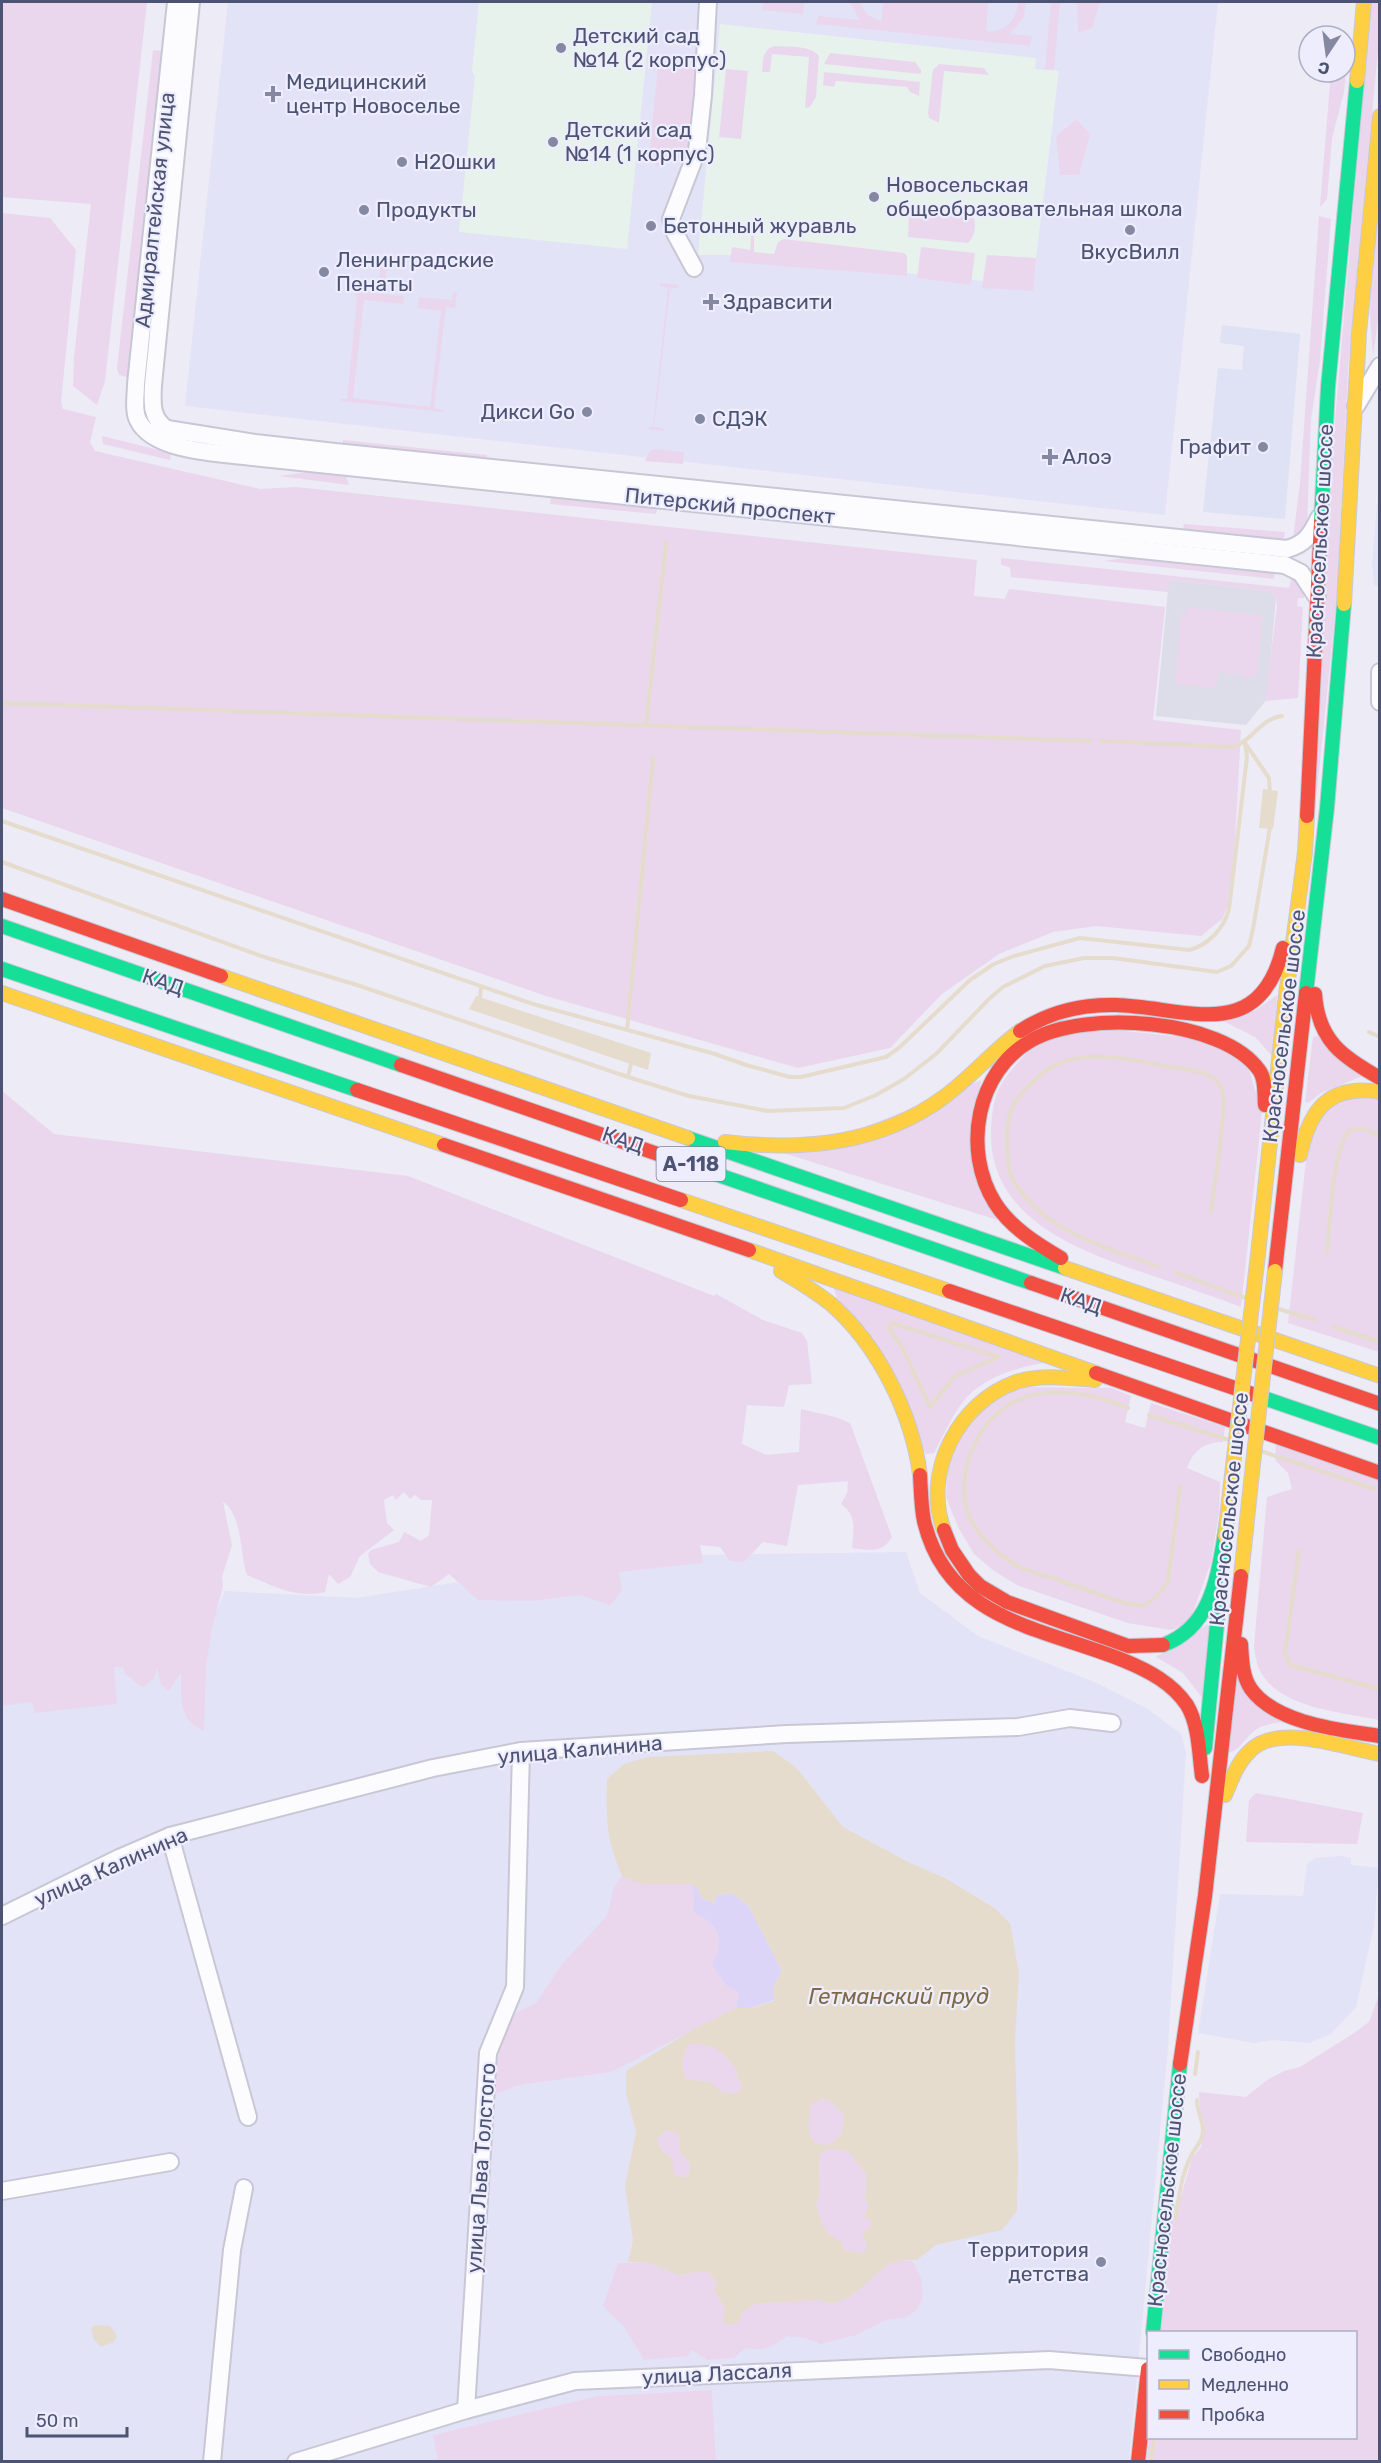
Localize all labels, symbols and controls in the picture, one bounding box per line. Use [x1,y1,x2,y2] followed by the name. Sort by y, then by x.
[573,23,726,72] place label: Детский сад №14 (2 корпус)
[1297,24,1357,84] north arrow
[554,41,568,55] marker: Детский сад №14 (2 корпус)
[1316,58,1331,79] text: С
[286,69,461,118] place label: Медицинский центр Новоселье
[264,85,282,103] marker: Медицинский центр Новоселье
[130,91,179,329] street label: Адмиралтейская улица
[565,117,715,166] place label: Детский сад №14 (1 корпус)
[546,135,560,149] marker: Детский сад №14 (1 корпус)
[414,149,496,174] place label: H2Oшки
[395,155,409,169] marker: H2Oшки
[886,172,1183,221] place label: Новосельская общеобразовательная школа
[867,190,881,204] marker: Новосельская общеобразовательная школа
[376,197,477,222] place label: Продукты
[357,203,371,217] marker: Продукты
[663,213,856,238] place label: Бетонный журавль
[644,219,658,233] marker: Бетонный журавль
[1123,223,1137,237] marker: ВкусВилл
[1080,239,1180,264] place label: ВкусВилл
[336,247,494,296] place label: Ленинградские Пенаты
[317,265,331,279] marker: Ленинградские Пенаты
[723,289,832,314] place label: Здравсити
[704,295,718,309] marker: Здравсити
[481,399,575,424] place label: Дикси Go
[580,405,594,419] marker: Дикси Go
[712,406,768,431] place label: СДЭК
[693,412,707,426] marker: СДЭК
[1301,423,1338,659] street label: Красносельское шоссе
[1179,434,1251,459] place label: Графит
[1256,440,1270,454] marker: Графит
[1062,444,1112,469] place label: Алоэ
[1043,450,1057,464] marker: Алоэ
[624,482,837,529] street label: Питерский проспект
[1257,908,1310,1144] street label: Красносельское шоссе
[139,963,187,1000] street label: КАД
[599,1121,647,1158] street label: КАД
[656,1147,726,1181] road number: А-118
[1057,1282,1105,1319] street label: КАД
[1204,1391,1253,1627] street label: Красносельское шоссе
[496,1730,663,1769] street label: улица Калинина
[30,1821,191,1912] street label: улица Калинина
[809,1983,989,2010] water label: Гетманский пруд
[461,2062,500,2274] street label: улица Льва Толстого
[1142,2072,1191,2308] street label: Красносельское шоссе
[968,2237,1089,2286] place label: Территория детства
[1094,2255,1108,2269] marker: Территория детства
[1147,2331,1357,2439] legend
[1201,2344,1286,2366] text: Свободно
[641,2357,793,2390] street label: улица Лассаля
[1201,2374,1289,2396] text: Медленно
[27,2400,128,2438] scale bar
[1201,2404,1265,2426] text: Пробка
[36,2410,79,2432] text: 50 m

